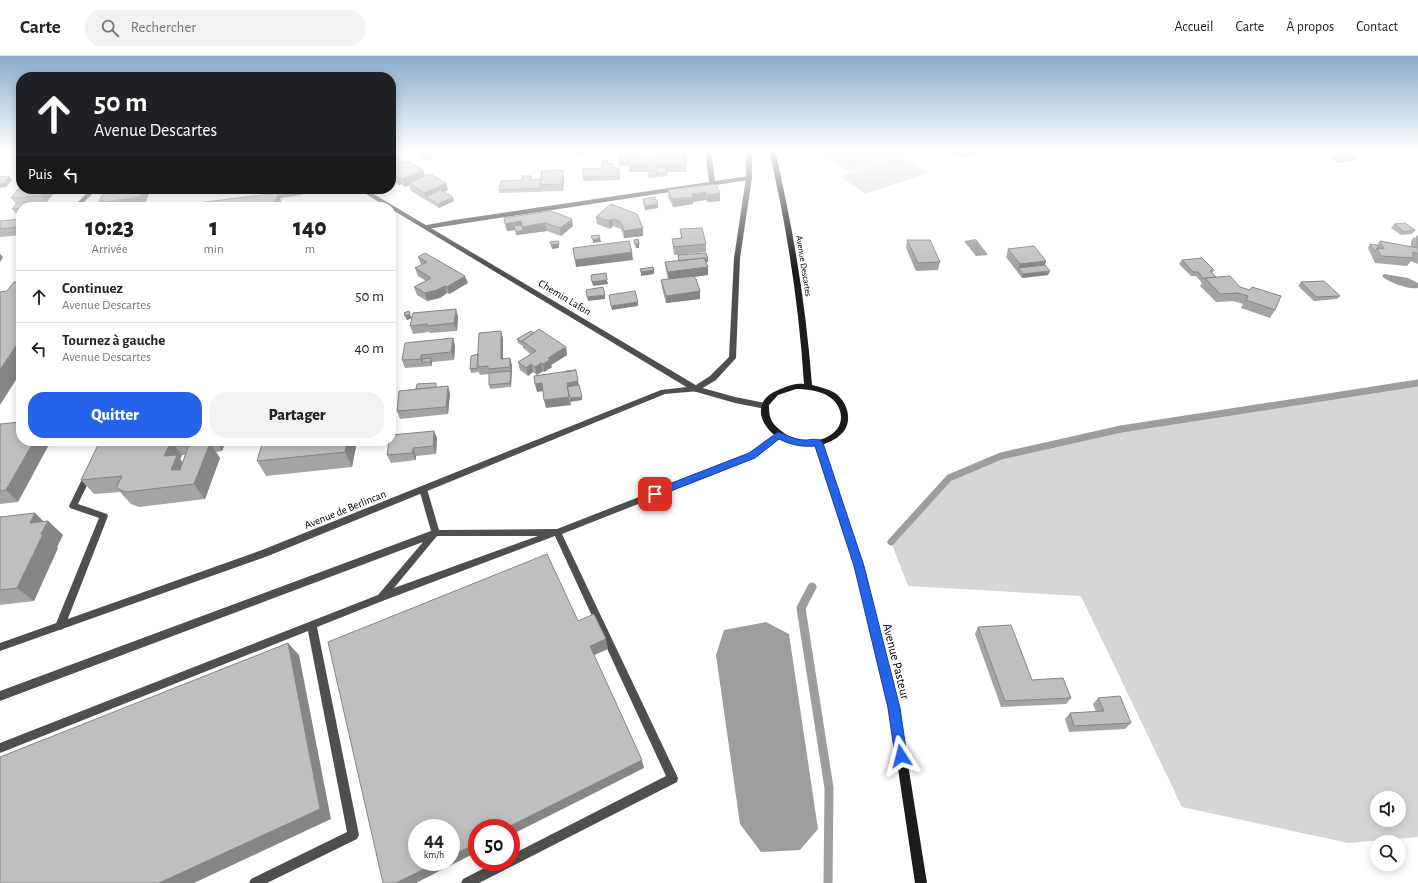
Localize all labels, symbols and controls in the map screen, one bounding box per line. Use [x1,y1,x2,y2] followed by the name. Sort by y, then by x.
[85,10,365,46] search box
[99,17,121,39] icon: search
[20,18,61,37] text: Carte
[131,20,196,35] text: Rechercher
[1174,20,1213,34] text: Accueil
[1235,20,1264,34] text: Carte
[1286,20,1334,34] text: À propos
[1356,20,1398,34] text: Contact
[28,88,80,140] icon: ahead
[94,89,148,117] text: 50 m
[94,122,217,140] text: Avenue Descartes
[60,164,82,186] icon: left
[28,167,52,182] text: Puis
[85,216,134,240] text: 10:23
[209,216,218,240] text: 1
[293,216,327,240] text: 140
[794,235,813,297] street label: Avenue Descartes
[92,243,128,256] text: Arrivée
[203,243,224,256] text: min
[305,243,315,256] text: m
[537,277,593,317] street label: Chemin Lafon
[62,281,123,296] text: Continuez
[28,286,50,308] icon: ahead
[355,289,384,304] text: 50 m
[62,299,151,312] text: Avenue Descartes
[62,333,165,348] text: Tournez à gauche
[28,338,50,360] icon: left
[354,341,384,356] text: 40 m
[62,351,151,364] text: Avenue Descartes
[28,392,202,438] button: Quitter
[210,392,384,438] button: Partager
[638,477,672,511] pin
[644,483,666,505] icon: arrive
[303,488,387,531] street label: Avenue de Berlincan
[880,622,911,702] street label: Avenue Pasteur
[880,735,922,777] position arrow
[1370,791,1406,871] map controls
[1370,791,1406,827] button: sound
[468,819,520,871] speed limit sign: 50
[424,830,444,850] text: 44
[1370,835,1406,871] button: search
[424,850,444,860] text: km/h

